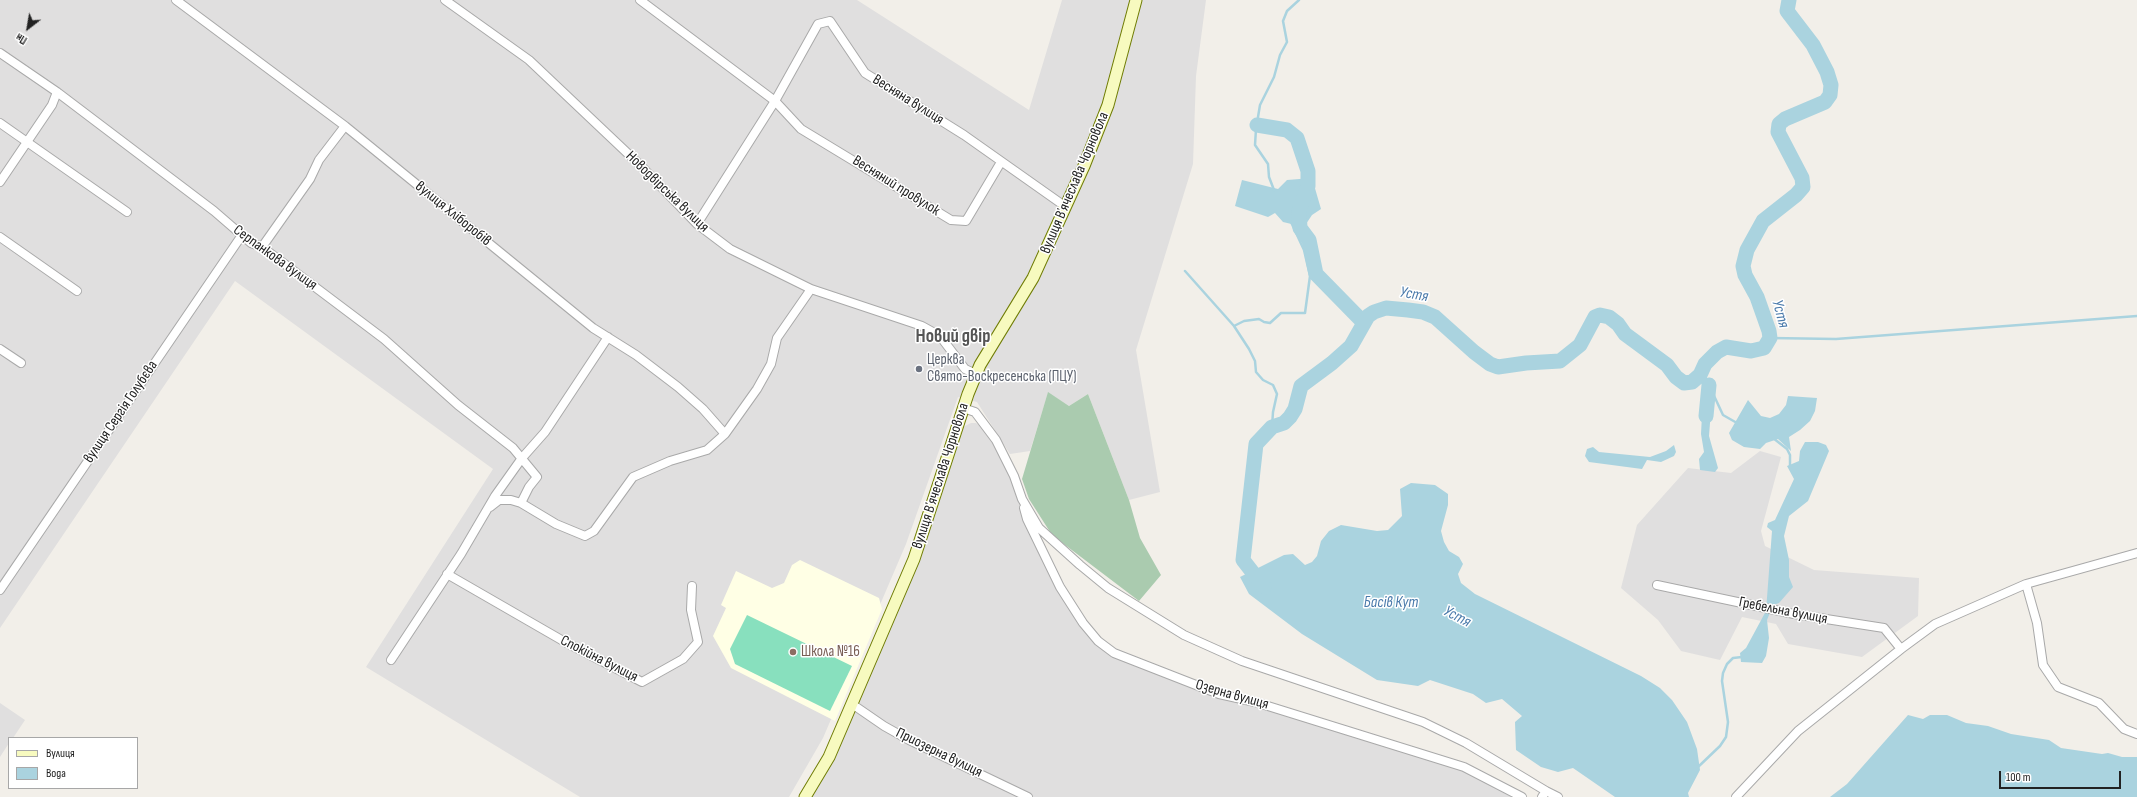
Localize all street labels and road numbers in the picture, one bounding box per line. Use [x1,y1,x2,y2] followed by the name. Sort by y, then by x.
[869,71,947,129] street label: Весняна вулиця
[1037,109,1113,257] street label: вулиця Вʼячеслава Чорновола
[622,148,712,236] street label: Новодвірська вулиця
[849,152,943,220] street label: Весняний провулок
[411,178,495,250] street label: вулиця Хліборобів
[229,221,321,295] street label: Серпанкова вулиця
[80,357,162,467] street label: вулиця Сергія Голубєва
[909,401,973,551] street label: вулиця Вʼячеслава Чорновола
[1737,594,1829,628] street label: Гребельна вулиця
[557,632,641,686] street label: Спокійна вулиця
[1193,676,1271,714] street label: Озерна вулиця
[893,724,985,782] street label: Приозерна вулиця

